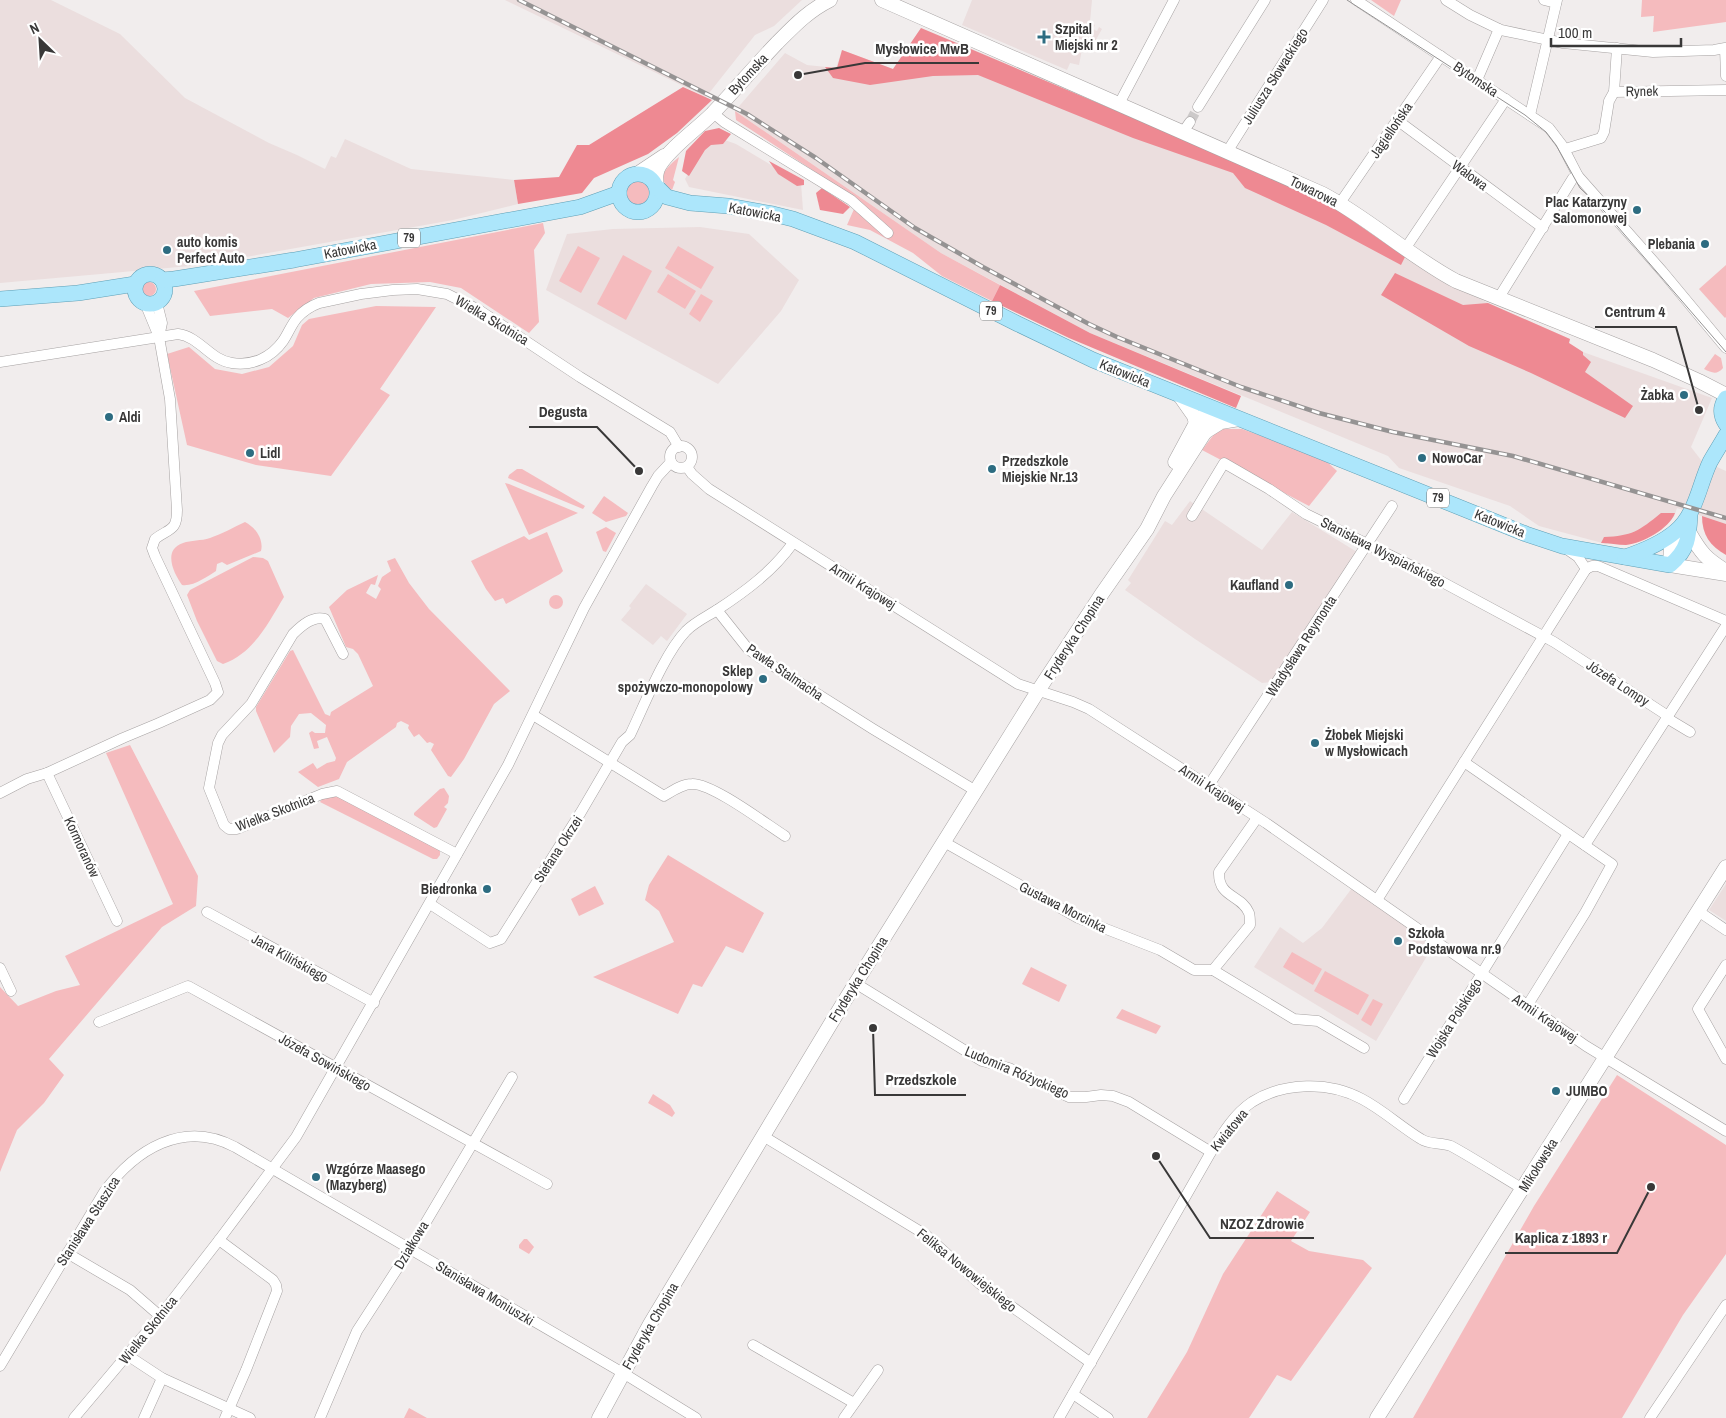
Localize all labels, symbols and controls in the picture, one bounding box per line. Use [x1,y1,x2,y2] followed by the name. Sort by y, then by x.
[15,15,65,65] north arrow
[1551,15,1681,47] scale bar
[27,18,42,38] text: N
[1055,20,1118,54] place label: Szpital Miejski nr 2
[1558,22,1592,43] text: 100 m
[1238,24,1312,128] street label: Juliusza Słowackiego
[1037,30,1051,44] marker: Szpital Miejski nr 2
[865,33,979,63] callout: Mysłowice MwB
[875,38,969,59] text: Mysłowice MwB
[724,49,772,99] street label: Bytomska
[1450,57,1502,101] street label: Bytomska
[1626,82,1659,100] street label: Rynek
[1366,98,1417,161] street label: Jagiellońska
[1448,156,1492,195] street label: Wałowa
[1287,172,1342,211] street label: Towarowa
[1545,193,1628,227] place label: Plac Katarzyny Salomonowej
[727,198,783,226] street label: Katowicka
[1631,204,1643,216] marker: Plac Katarzyny Salomonowej
[398,228,420,248] road number: 79
[177,233,245,267] place label: auto komis Perfect Auto
[322,235,378,263] street label: Katowicka
[1648,235,1696,253] place label: Plebania
[1699,238,1711,250] marker: Plebania
[161,244,173,256] marker: auto komis Perfect Auto
[452,291,533,349] street label: Wielka Skotnica
[1595,297,1676,327] callout: Centrum 4
[1605,301,1666,322] text: Centrum 4
[980,302,1002,321] road number: 79
[1097,355,1153,391] street label: Katowicka
[1641,386,1675,404] place label: Żabka
[1678,389,1690,401] marker: Żabka
[529,397,597,427] callout: Degusta
[539,401,587,422] text: Degusta
[119,408,141,426] place label: Aldi
[103,411,115,423] marker: Aldi
[260,444,280,462] place label: Lidl
[244,447,256,459] marker: Lidl
[1432,449,1483,467] place label: NowoCar
[1002,452,1078,486] place label: Przedszkole Miejskie Nr.13
[1416,452,1428,464] marker: NowoCar
[986,463,998,475] marker: Przedszkole Miejskie Nr.13
[1427,488,1449,508] road number: 79
[1472,505,1528,541] street label: Katowicka
[1318,513,1448,591] street label: Stanisława Wyspiańskiego
[826,558,899,613] street label: Armii Krajowej
[1230,576,1279,594] place label: Kaufland
[1283,579,1295,591] marker: Kaufland
[1040,591,1108,683] street label: Fryderyka Chopina
[1262,592,1341,700] street label: Władysława Reymonta
[743,640,827,705] street label: Pawła Stalmacha
[1583,656,1653,710] street label: Józefa Lompy
[618,662,754,696] place label: Sklep spożywczo-monopolowy
[757,673,769,685] marker: Sklep spożywczo-monopolowy
[1325,726,1408,760] place label: Żłobek Miejski w Mysłowicach
[1309,737,1321,749] marker: Żłobek Miejski w Mysłowicach
[1175,760,1248,816] street label: Armii Krajowej
[233,789,318,835] street label: Wielka Skotnica
[530,812,586,886] street label: Stefana Okrzei
[60,814,104,881] street label: Kormoranów
[1016,877,1110,937] street label: Gustawa Morcinka
[421,880,478,898] place label: Biedronka
[481,883,493,895] marker: Biedronka
[1408,924,1501,958] place label: Szkoła Podstawowa nr.9
[249,930,331,986] street label: Jana Kilińskiego
[825,932,892,1025] street label: Fryderyka Chopina
[1392,935,1404,947] marker: Szkoła Podstawowa nr.9
[1422,975,1486,1061] street label: Wojska Polskiego
[1508,989,1581,1046] street label: Armii Krajowej
[276,1029,374,1095] street label: Józefa Sowińskiego
[962,1042,1072,1102] street label: Ludomira Różyckiego
[875,1065,966,1095] callout: Przedszkole
[885,1069,957,1090] text: Przedszkole
[1566,1082,1608,1100] place label: JUMBO
[1550,1085,1562,1097] marker: JUMBO
[1206,1105,1252,1155] street label: Kwiatowa
[1514,1134,1562,1195] street label: Mikołowska
[326,1160,426,1194] place label: Wzgórze Maasego (Mazyberg)
[310,1171,322,1183] marker: Wzgórze Maasego (Mazyberg)
[52,1172,124,1269] street label: Stanisława Staszica
[1210,1208,1314,1238] callout: NZOZ Zdrowie
[1220,1213,1304,1234] text: NZOZ Zdrowie
[390,1217,433,1272] street label: Działkowa
[1505,1223,1617,1253] callout: Kaplica z 1893 r
[913,1224,1021,1316] street label: Feliksa Nowowiejskiego
[1515,1227,1607,1248] text: Kaplica z 1893 r
[433,1257,537,1329] street label: Stanisława Moniuszki
[618,1279,683,1373] street label: Fryderyka Chopina
[115,1292,181,1368] street label: Wielka Skotnica

